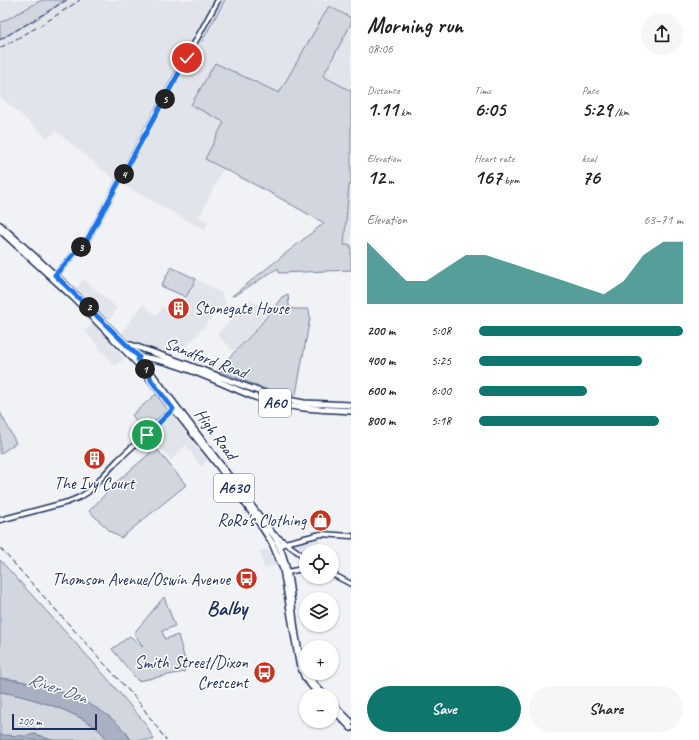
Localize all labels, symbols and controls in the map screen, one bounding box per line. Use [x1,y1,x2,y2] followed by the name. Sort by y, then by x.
[367,12,463,40] text: Morning run
[641,13,683,55] button: share
[170,41,204,75] pin
[367,41,393,57] text: 08:06
[176,47,198,69] icon: check
[367,83,400,97] text: Distance
[474,83,491,97] text: Time
[582,83,599,97] text: Pace
[155,89,175,109] pin: 5
[163,92,167,106] text: 5
[367,97,398,122] text: 1.11
[474,97,505,122] text: 6:05
[582,97,612,122] text: 5:29
[398,105,411,119] text: km
[612,105,629,119] text: /km
[367,151,401,165] text: Elevation
[474,151,514,165] text: Heart rate
[582,151,596,165] text: kcal
[114,164,134,184] pin: 4
[367,165,385,190] text: 12
[474,165,502,190] text: 167
[582,165,600,190] text: 76
[122,167,126,181] text: 4
[385,173,394,187] text: m
[502,173,519,187] text: bpm
[367,212,407,228] text: Elevation
[643,212,683,228] text: 63–71 m
[71,237,91,257] pin: 3
[79,240,83,254] text: 3
[165,295,191,321] building icon: Stonegate House
[79,297,99,317] pin: 2
[194,298,290,319] place label: Stonegate House
[87,300,91,314] text: 2
[367,323,395,339] text: 200 m
[431,323,451,339] text: 5:08
[162,333,252,384] street label: Sandford Road
[367,353,395,369] text: 400 m
[431,353,451,369] text: 5:25
[135,359,155,379] pin: 1
[143,362,147,376] text: 1
[367,383,395,399] text: 600 m
[431,383,451,399] text: 6:00
[259,389,291,417] road number: A60
[190,404,244,466] street label: High Road
[367,413,395,429] text: 800 m
[431,413,451,429] text: 5:18
[130,418,164,452] pin
[136,424,158,446] icon: arrive
[81,446,107,472] building icon: The Ivy Court
[54,473,136,494] place label: The Ivy Court
[214,474,254,502] road number: A630
[308,507,334,533] shop icon: RoRo's Clothing
[217,510,307,531] place label: RoRo's Clothing
[299,544,339,728] map controls
[299,544,339,584] button: locate
[233,566,259,592] bus stop icon: Thomson Avenue/Oswin Avenue
[52,569,231,590] place label: Thomson Avenue/Oswin Avenue
[299,592,339,632] button: layers
[207,595,250,621] district label: Balby
[299,640,339,680] button: +
[135,652,250,693] place label: Smith Street/Dixon Crescent
[251,659,277,685] bus stop icon: Smith Street/Dixon Crescent
[26,668,92,709] water label: River Don
[367,686,521,732] button: Save
[529,686,683,732] button: Share
[299,688,339,728] button: −
[12,712,97,731] scale bar
[18,714,42,728] text: 200 m

